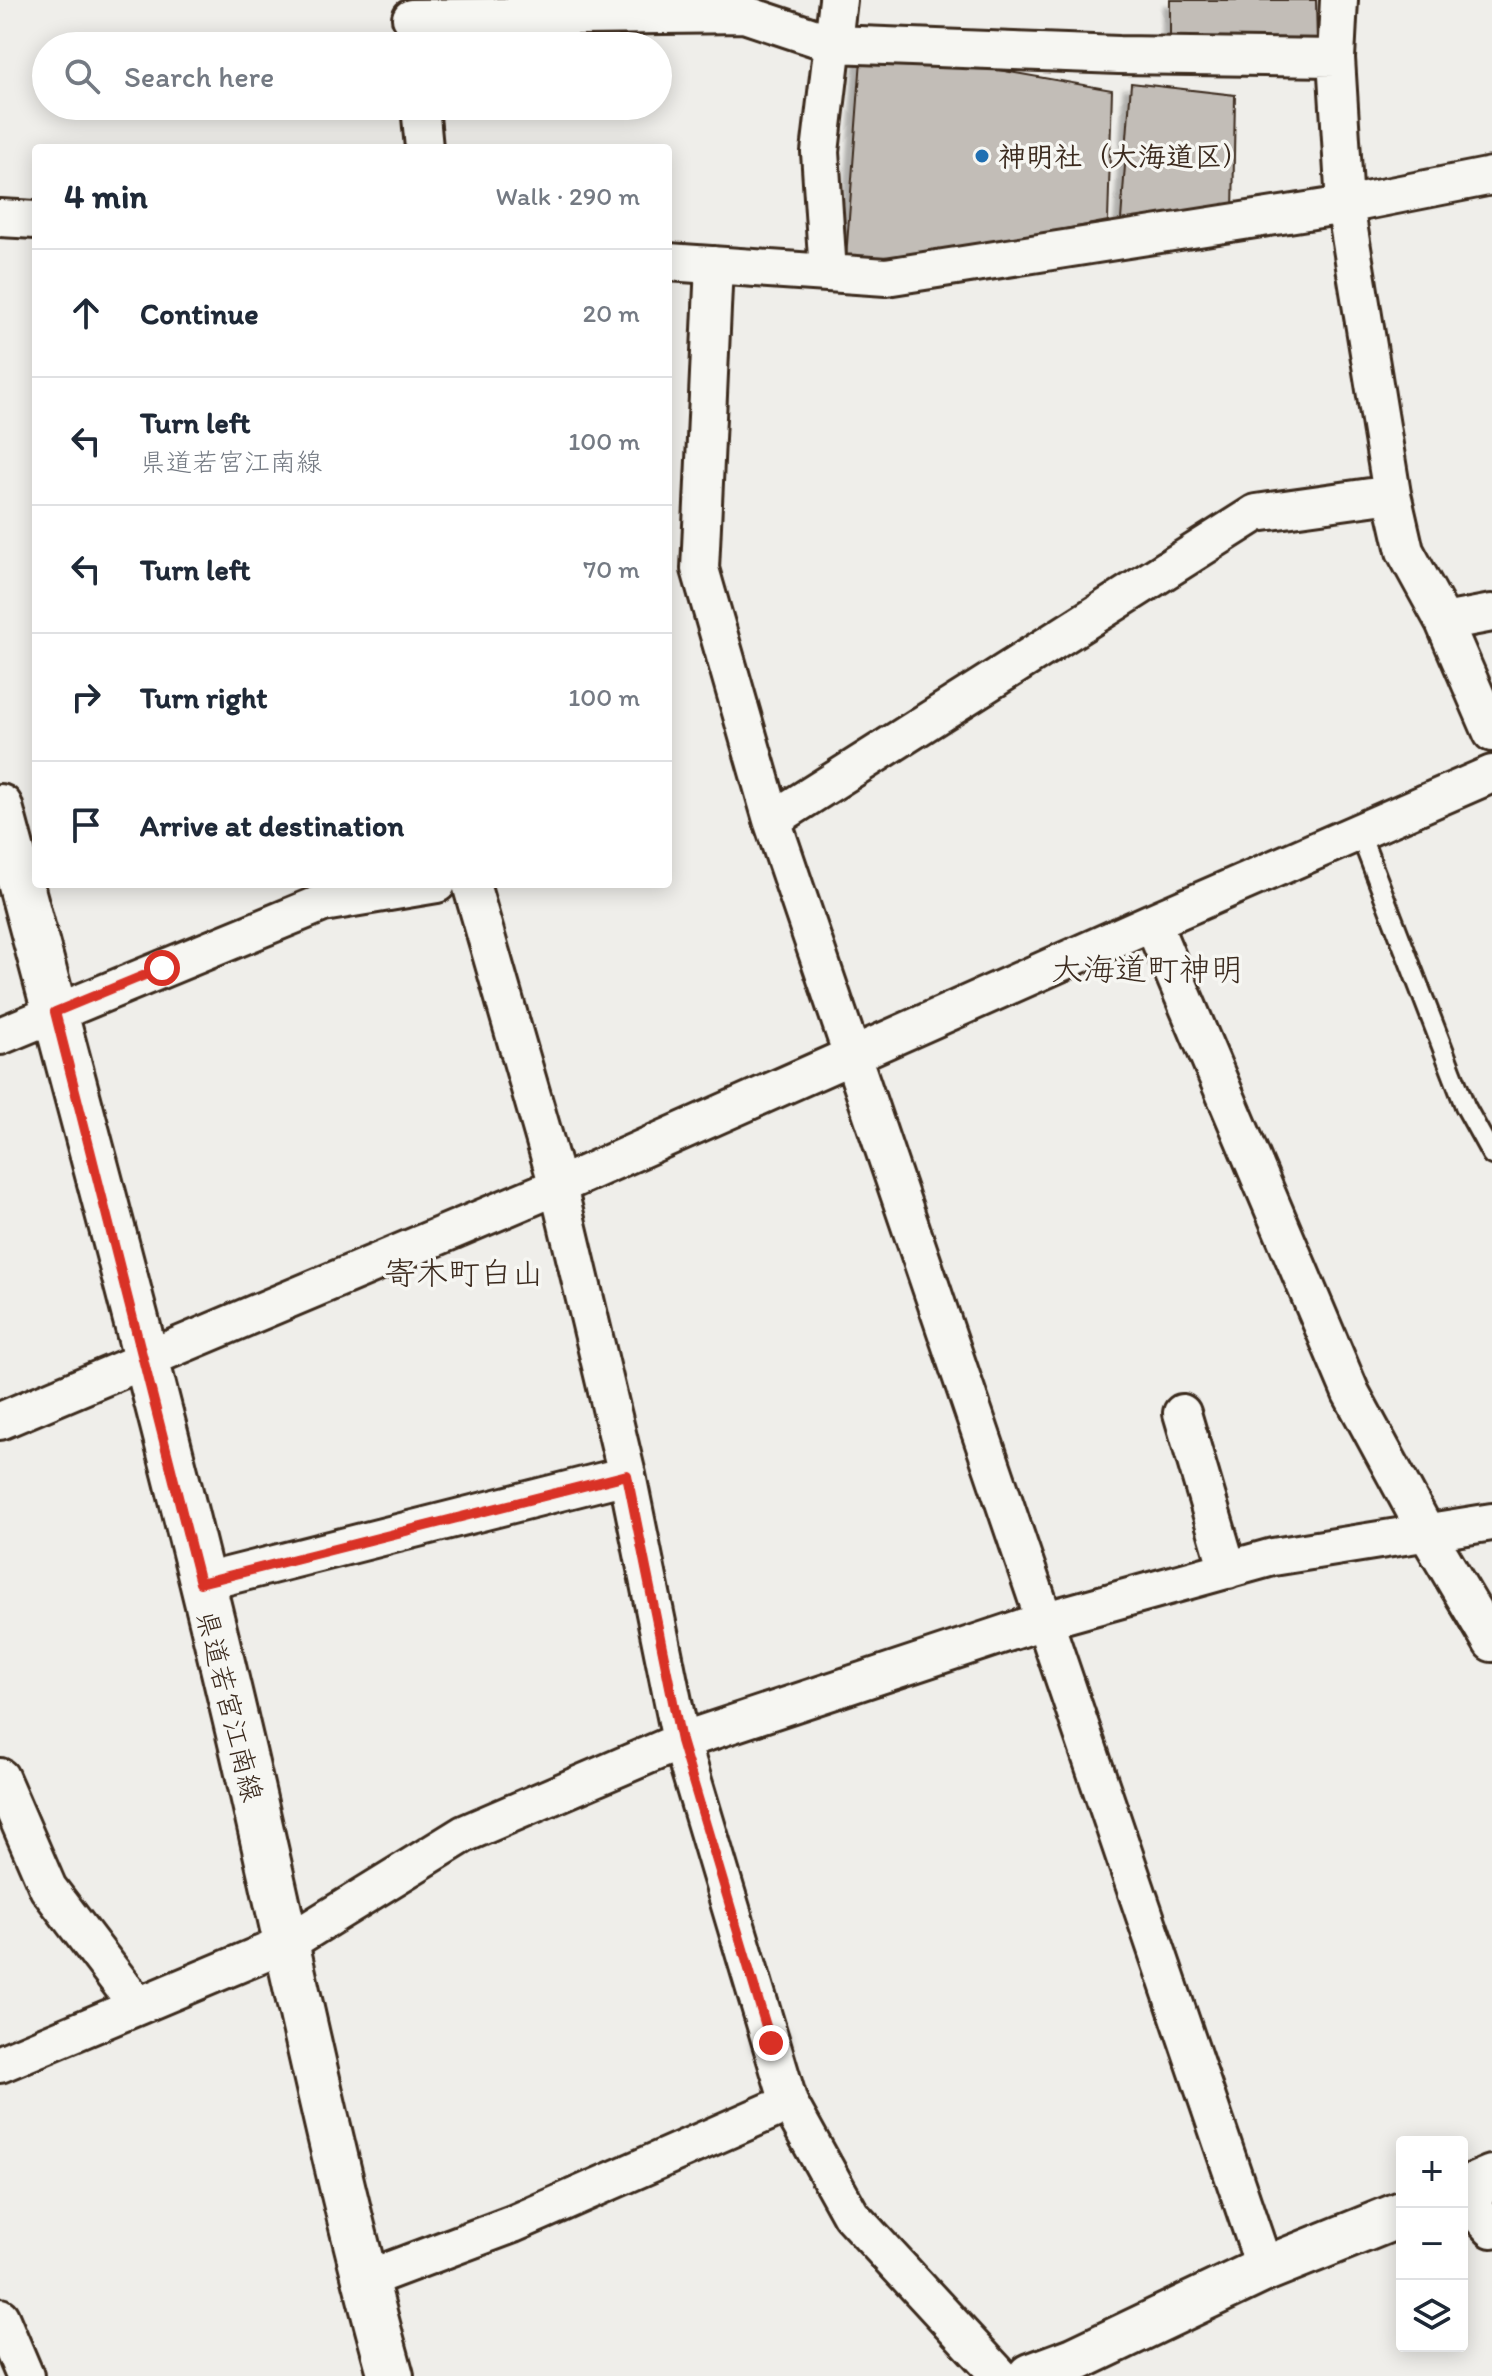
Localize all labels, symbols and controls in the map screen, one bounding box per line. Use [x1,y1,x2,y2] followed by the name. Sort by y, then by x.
[32,32,672,120] search box
[60,54,104,98] icon: search
[124,58,274,95] text: Search here
[998,139,1250,173] place label: 神明社（大海道区）
[973,147,991,165] marker: 神明社（大海道区）
[64,176,148,217] text: 4 min
[496,180,640,212] text: Walk · 290 m
[64,291,108,335] icon: ahead
[140,295,259,332] text: Continue
[583,297,640,329] text: 20 m
[140,404,251,441] text: Turn left
[64,419,108,463] icon: left
[568,425,640,457] text: 100 m
[140,446,322,478] text: 県道若宮江南線
[64,547,108,591] icon: left
[140,551,251,588] text: Turn left
[583,553,640,585] text: 70 m
[64,675,108,719] icon: right
[140,679,268,716] text: Turn right
[568,681,640,713] text: 100 m
[64,803,108,847] icon: arrive
[140,807,404,844] text: Arrive at destination
[144,950,180,986] route start
[1051,950,1243,988] district label: 大海道町神明
[384,1254,544,1292] district label: 寄木町白山
[190,1607,270,1805] street label: 県道若宮江南線
[753,2025,789,2061] route end
[1396,2136,1468,2352] map controls
[1396,2136,1468,2208] button: +
[1396,2208,1468,2280] button: −
[1396,2280,1468,2352] button: layers

